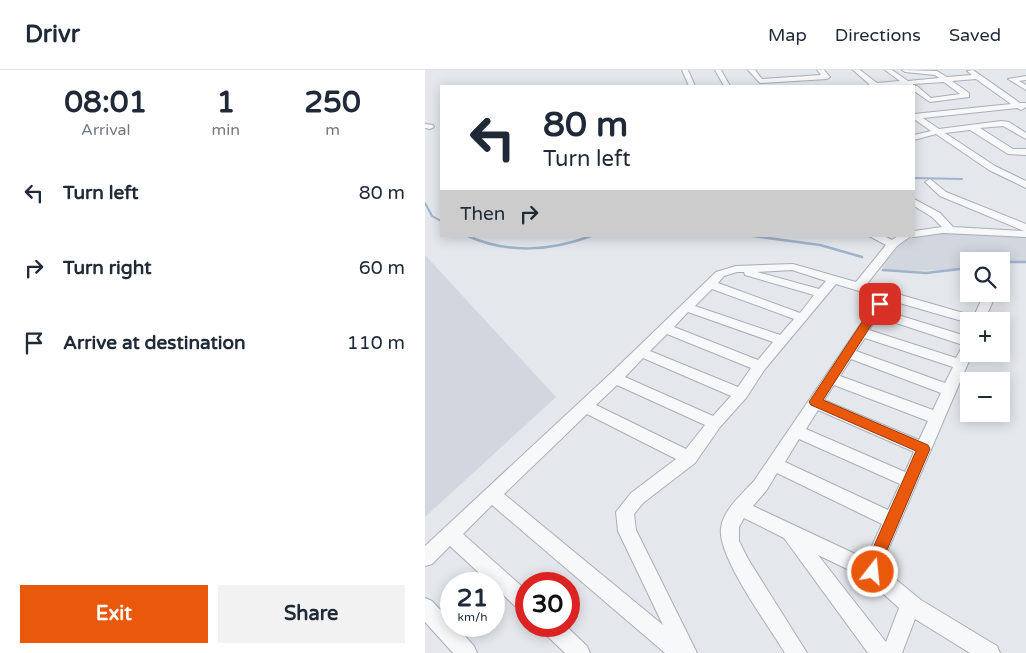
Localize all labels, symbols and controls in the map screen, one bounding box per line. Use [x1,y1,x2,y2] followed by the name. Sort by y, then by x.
[25,20,80,49] text: Drivr
[768,24,807,46] text: Map
[835,24,921,46] text: Directions
[949,24,1001,46] text: Saved
[64,84,147,121] text: 08:01
[216,84,235,121] text: 1
[304,84,361,121] text: 250
[543,104,628,146] text: 80 m
[460,105,525,170] icon: left
[81,120,131,140] text: Arrival
[212,120,240,140] text: min
[325,120,340,140] text: m
[543,146,631,172] text: Turn left
[20,179,48,207] icon: left
[63,182,139,204] text: Turn left
[359,182,405,204] text: 80 m
[515,200,543,228] icon: right
[460,203,505,225] text: Then
[960,252,1010,422] map controls
[960,252,1010,302] button: search
[20,254,48,282] icon: right
[63,257,151,279] text: Turn right
[359,257,405,279] text: 60 m
[859,283,901,325] pin
[866,290,894,318] icon: arrive
[960,312,1010,362] button: +
[20,329,48,357] icon: arrive
[63,332,246,354] text: Arrive at destination
[347,332,405,354] text: 110 m
[960,372,1010,422] button: −
[846,545,898,597] position arrow
[515,572,580,637] speed limit sign: 30
[457,583,488,613] text: 21
[20,585,208,643] button: Exit
[218,585,405,643] button: Share
[457,610,488,624] text: km/h

